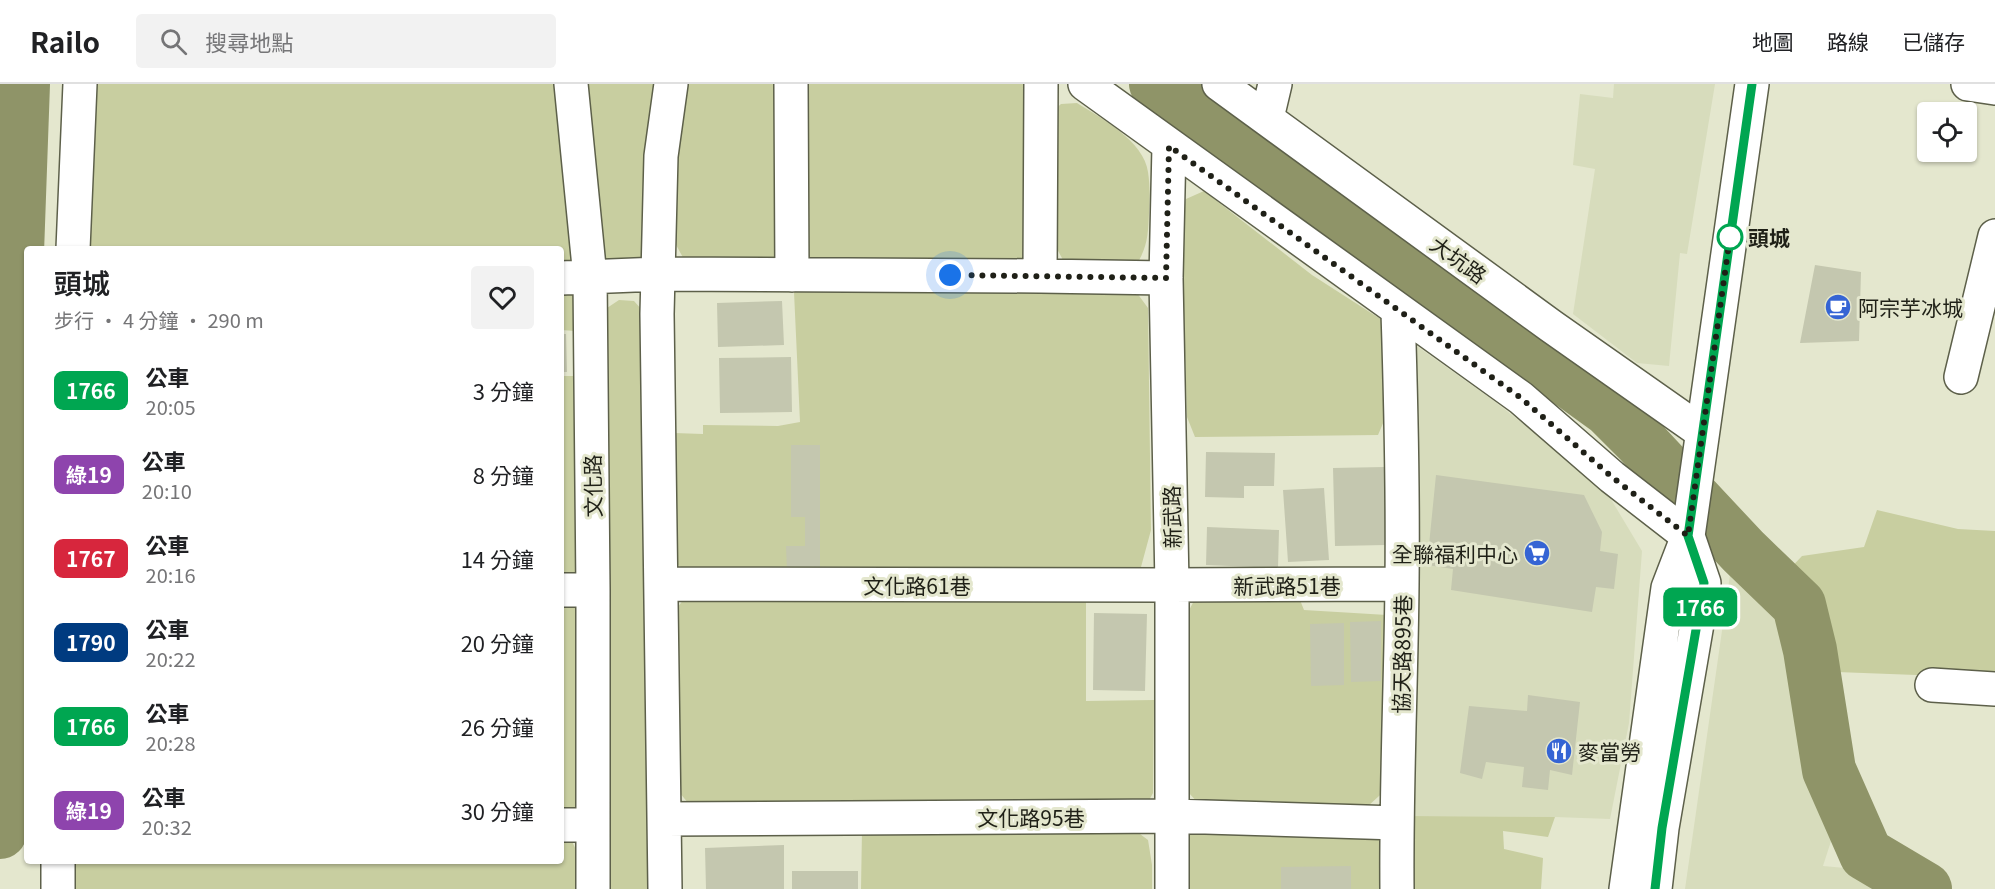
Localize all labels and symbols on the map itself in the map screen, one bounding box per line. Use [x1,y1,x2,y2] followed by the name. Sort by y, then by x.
[1748,222,1790,252] place label: 頭城
[1717,224,1743,250] marker: 頭城
[1425,228,1493,290] street label: 大坑路
[935,260,965,290] your location
[1823,292,1853,322] cafe icon: 阿宗芋冰城
[1858,292,1963,322] place label: 阿宗芋冰城
[576,454,608,518] street label: 文化路
[1155,485,1187,549] street label: 新武路
[1392,538,1518,568] place label: 全聯福利中心
[1522,538,1552,568] supermarket icon: 全聯福利中心
[863,570,971,600] street label: 文化路61巷
[1233,570,1341,600] street label: 新武路51巷
[1658,588,1742,626] line badge: 1766
[1385,594,1417,714] street label: 協天路895巷
[1544,736,1574,766] restaurant icon: 麥當勞
[1578,736,1641,766] place label: 麥當勞
[977,802,1085,832] street label: 文化路95巷

